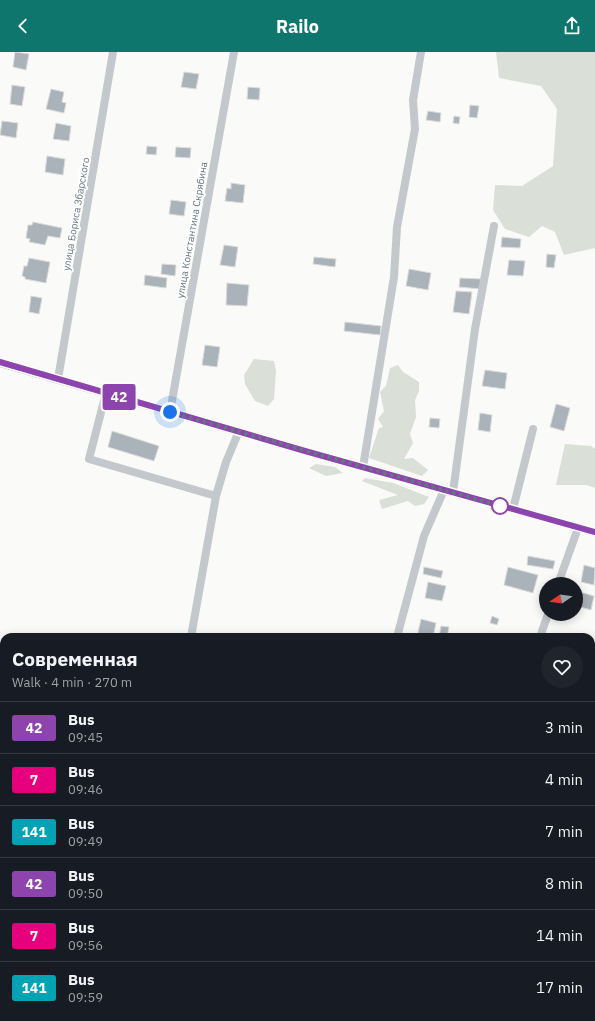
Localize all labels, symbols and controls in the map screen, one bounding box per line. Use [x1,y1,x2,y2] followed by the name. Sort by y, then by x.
[12,15,34,37] icon: back
[276,15,319,38] text: Railo
[561,15,583,37] icon: share
[60,156,92,272] street label: улица Бориса Збарского
[174,160,211,299] street label: улица Константина Скрябина
[101,384,137,410] line badge: 42
[111,388,127,406] text: 42
[160,402,180,422] your location
[491,497,509,515] unlabelled marker
[539,577,583,621] north arrow
[539,577,583,621] map controls
[541,646,583,688] button: heart
[12,647,138,671] text: Современная
[12,674,132,691] text: Walk · 4 min · 270 m
[68,710,95,729] text: Bus
[545,718,583,737] text: 3 min
[26,719,42,737] text: 42
[68,729,103,746] text: 09:45
[68,762,95,781] text: Bus
[545,770,583,789] text: 4 min
[30,771,38,789] text: 7
[68,781,103,798] text: 09:46
[68,814,95,833] text: Bus
[545,822,583,841] text: 7 min
[21,823,47,841] text: 141
[68,833,103,850] text: 09:49
[68,866,95,885] text: Bus
[545,874,583,893] text: 8 min
[26,875,42,893] text: 42
[68,885,103,902] text: 09:50
[68,918,95,937] text: Bus
[536,926,583,945] text: 14 min
[30,927,38,945] text: 7
[68,937,103,954] text: 09:56
[68,970,95,989] text: Bus
[536,978,583,997] text: 17 min
[21,979,47,997] text: 141
[68,989,103,1006] text: 09:59

